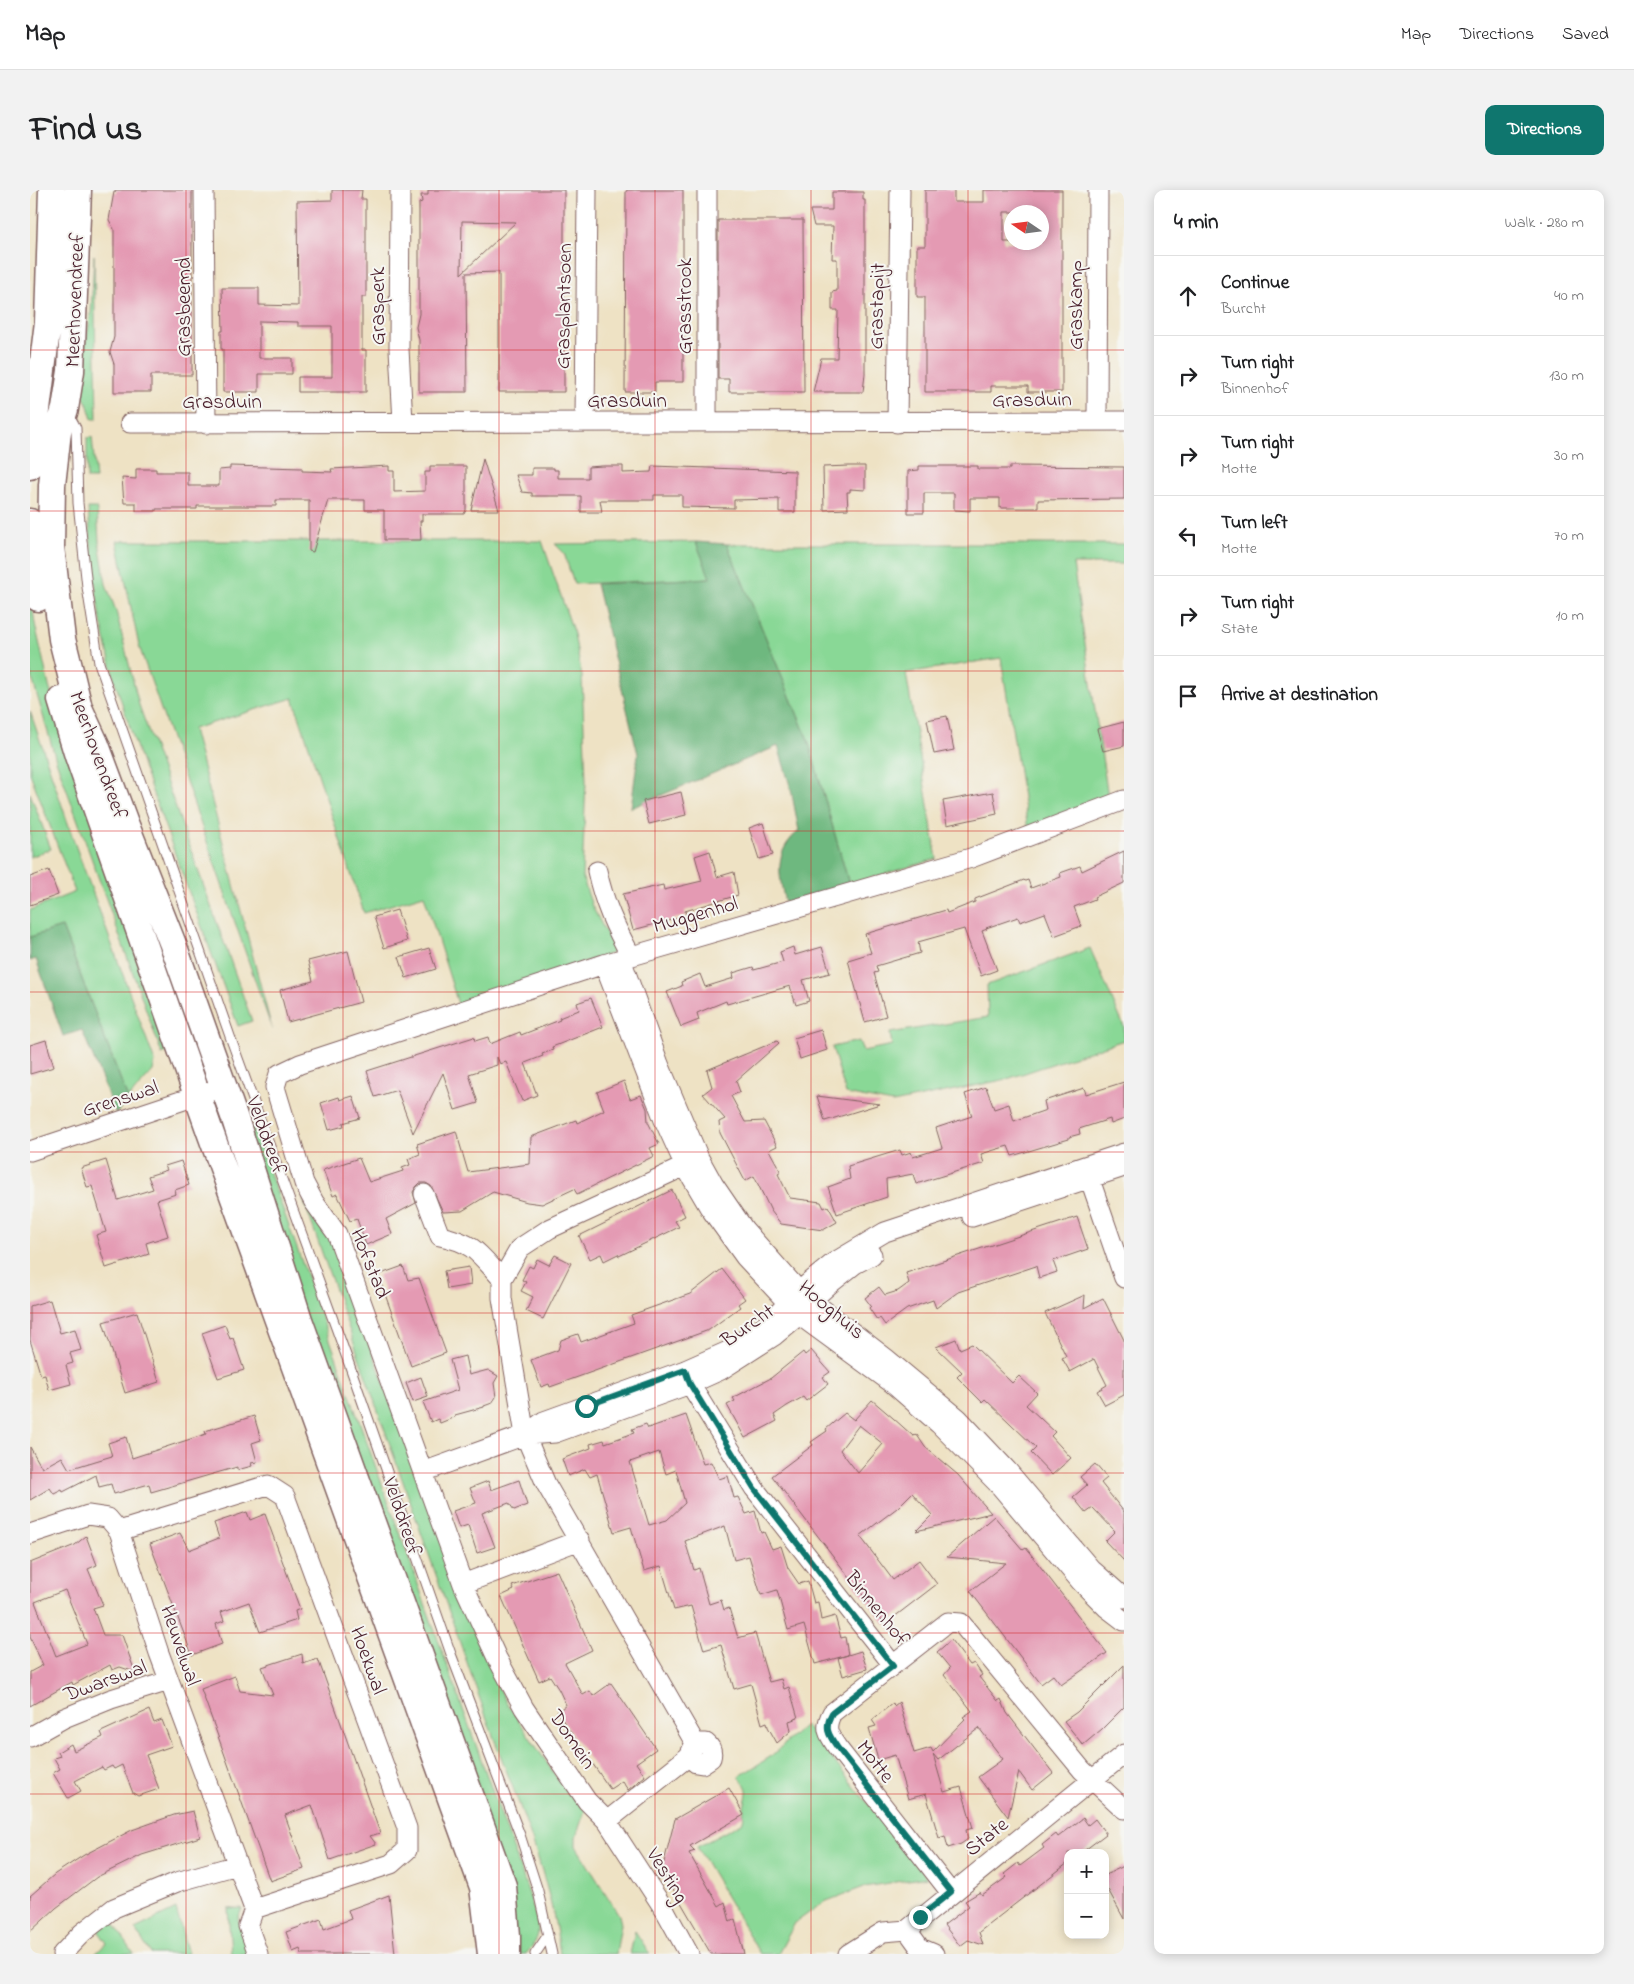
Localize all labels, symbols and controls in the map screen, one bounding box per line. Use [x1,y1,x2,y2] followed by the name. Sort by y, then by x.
[25,17,66,52] text: Map
[1401,22,1431,48] text: Map
[1459,22,1534,48] text: Directions
[1562,22,1609,48] text: Saved
[30,105,142,156] text: Find us
[1485,105,1604,155] button: Directions
[1004,205,1049,250] north arrow
[1174,208,1218,238] text: 4 min
[1505,211,1584,235] text: Walk · 280 m
[59,232,93,368] street label: Meerhovendreef
[549,243,581,369] street label: Grasplantsoen
[170,257,200,357] street label: Grasbeemd
[671,257,701,354] street label: Grasstrook
[1062,260,1092,350] street label: Graskamp
[862,262,894,350] street label: Grastapijt
[364,266,394,345] street label: Grasperk
[1221,270,1289,297] text: Continue
[1174,282,1202,310] icon: ahead
[1554,284,1584,308] text: 40 m
[1221,297,1266,321] text: Burcht
[1221,350,1294,377] text: Turn right
[1174,362,1202,390] icon: right
[1549,364,1584,388] text: 130 m
[1221,377,1289,401] text: Binnenhof
[992,385,1072,417] street label: Grasduin
[587,387,667,417] street label: Grasduin
[182,388,262,418] street label: Grasduin
[1221,430,1294,457] text: Turn right
[1174,442,1202,470] icon: right
[1554,444,1584,468] text: 30 m
[1221,457,1257,481] text: Motte
[1221,510,1288,537] text: Turn left
[1174,522,1202,550] icon: left
[1554,524,1584,548] text: 70 m
[1221,537,1257,561] text: Motte
[1221,590,1294,617] text: Turn right
[1174,602,1202,630] icon: right
[1556,604,1584,628] text: 10 m
[1221,617,1258,641] text: State
[1174,682,1202,710] icon: arrive
[1221,682,1378,709] text: Arrive at destination
[60,687,134,824] street label: Meerhovendreef
[650,889,742,944] street label: Muggenhol
[79,1073,163,1126] street label: Grenswal
[237,1091,293,1179] street label: Velddreef
[341,1224,397,1304] street label: Hofstad
[790,1274,871,1349] street label: Hooghuis
[715,1297,781,1356] street label: Burcht
[575,1395,598,1418] route start
[373,1472,429,1560] street label: Velddreef
[836,1564,916,1653] street label: Binnenhof
[151,1601,207,1690] street label: Heuvelwal
[341,1622,393,1699] street label: Hoekwal
[59,1653,151,1711] street label: Dwarswal
[540,1703,602,1776] street label: Domein
[848,1734,901,1791] street label: Motte
[959,1810,1016,1864] street label: State
[635,1842,695,1911] street label: Vesting
[1064,1849,1109,1939] map controls
[1064,1849,1109,1894] button: +
[1064,1894,1109,1939] button: −
[909,1906,932,1929] route end

